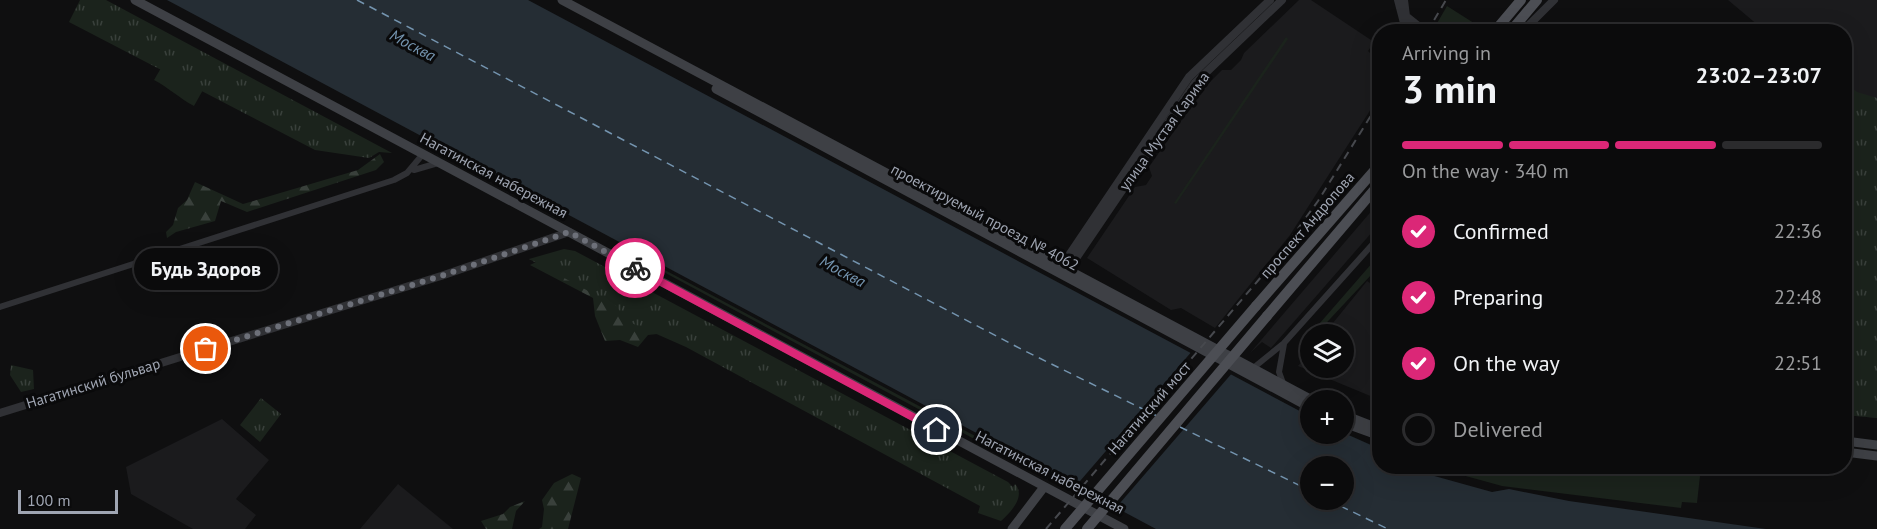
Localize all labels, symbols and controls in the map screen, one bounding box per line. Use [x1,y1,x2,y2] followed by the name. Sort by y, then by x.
[387,25,439,65] water label: Москва
[1402,40,1491,66] text: Arriving in
[1696,61,1822,89] text: 23:02–23:07
[1402,63,1497,114] text: 3 min
[1115,68,1213,194] street label: улица Мустая Карима
[417,128,571,222] street label: Нагатинская набережная
[1402,158,1569,184] text: On the way · 340 m
[888,159,1082,275] street label: проектируемый проезд № 4062
[1256,168,1358,282] street label: проспект Андропова
[1402,215,1435,248] icon: check
[1453,217,1549,245] text: Confirmed
[1774,218,1822,244] text: 22:36
[605,238,665,298] courier
[134,247,278,289] callout: Будь Здоров
[817,251,869,291] water label: Москва
[619,252,652,285] icon: bike
[151,256,261,282] text: Будь Здоров
[1402,281,1435,314] icon: check
[1453,283,1543,311] text: Preparing
[1774,284,1822,310] text: 22:48
[180,323,231,374] pin
[1300,324,1354,510] map controls
[1300,324,1354,378] button: layers
[189,332,222,365] icon: bag
[1402,347,1435,380] icon: check
[1453,349,1560,377] text: On the way
[1774,350,1822,376] text: 22:51
[24,354,162,412] street label: Нагатинский бульвар
[1103,357,1195,458] street label: Нагатинский мост
[1300,390,1354,444] button: +
[911,404,962,455] pin
[920,413,953,446] icon: home
[1453,415,1543,443] text: Delivered
[972,426,1128,518] street label: Нагатинская набережная
[1300,456,1354,510] button: −
[18,487,118,514] scale bar
[27,490,70,510] text: 100 m

